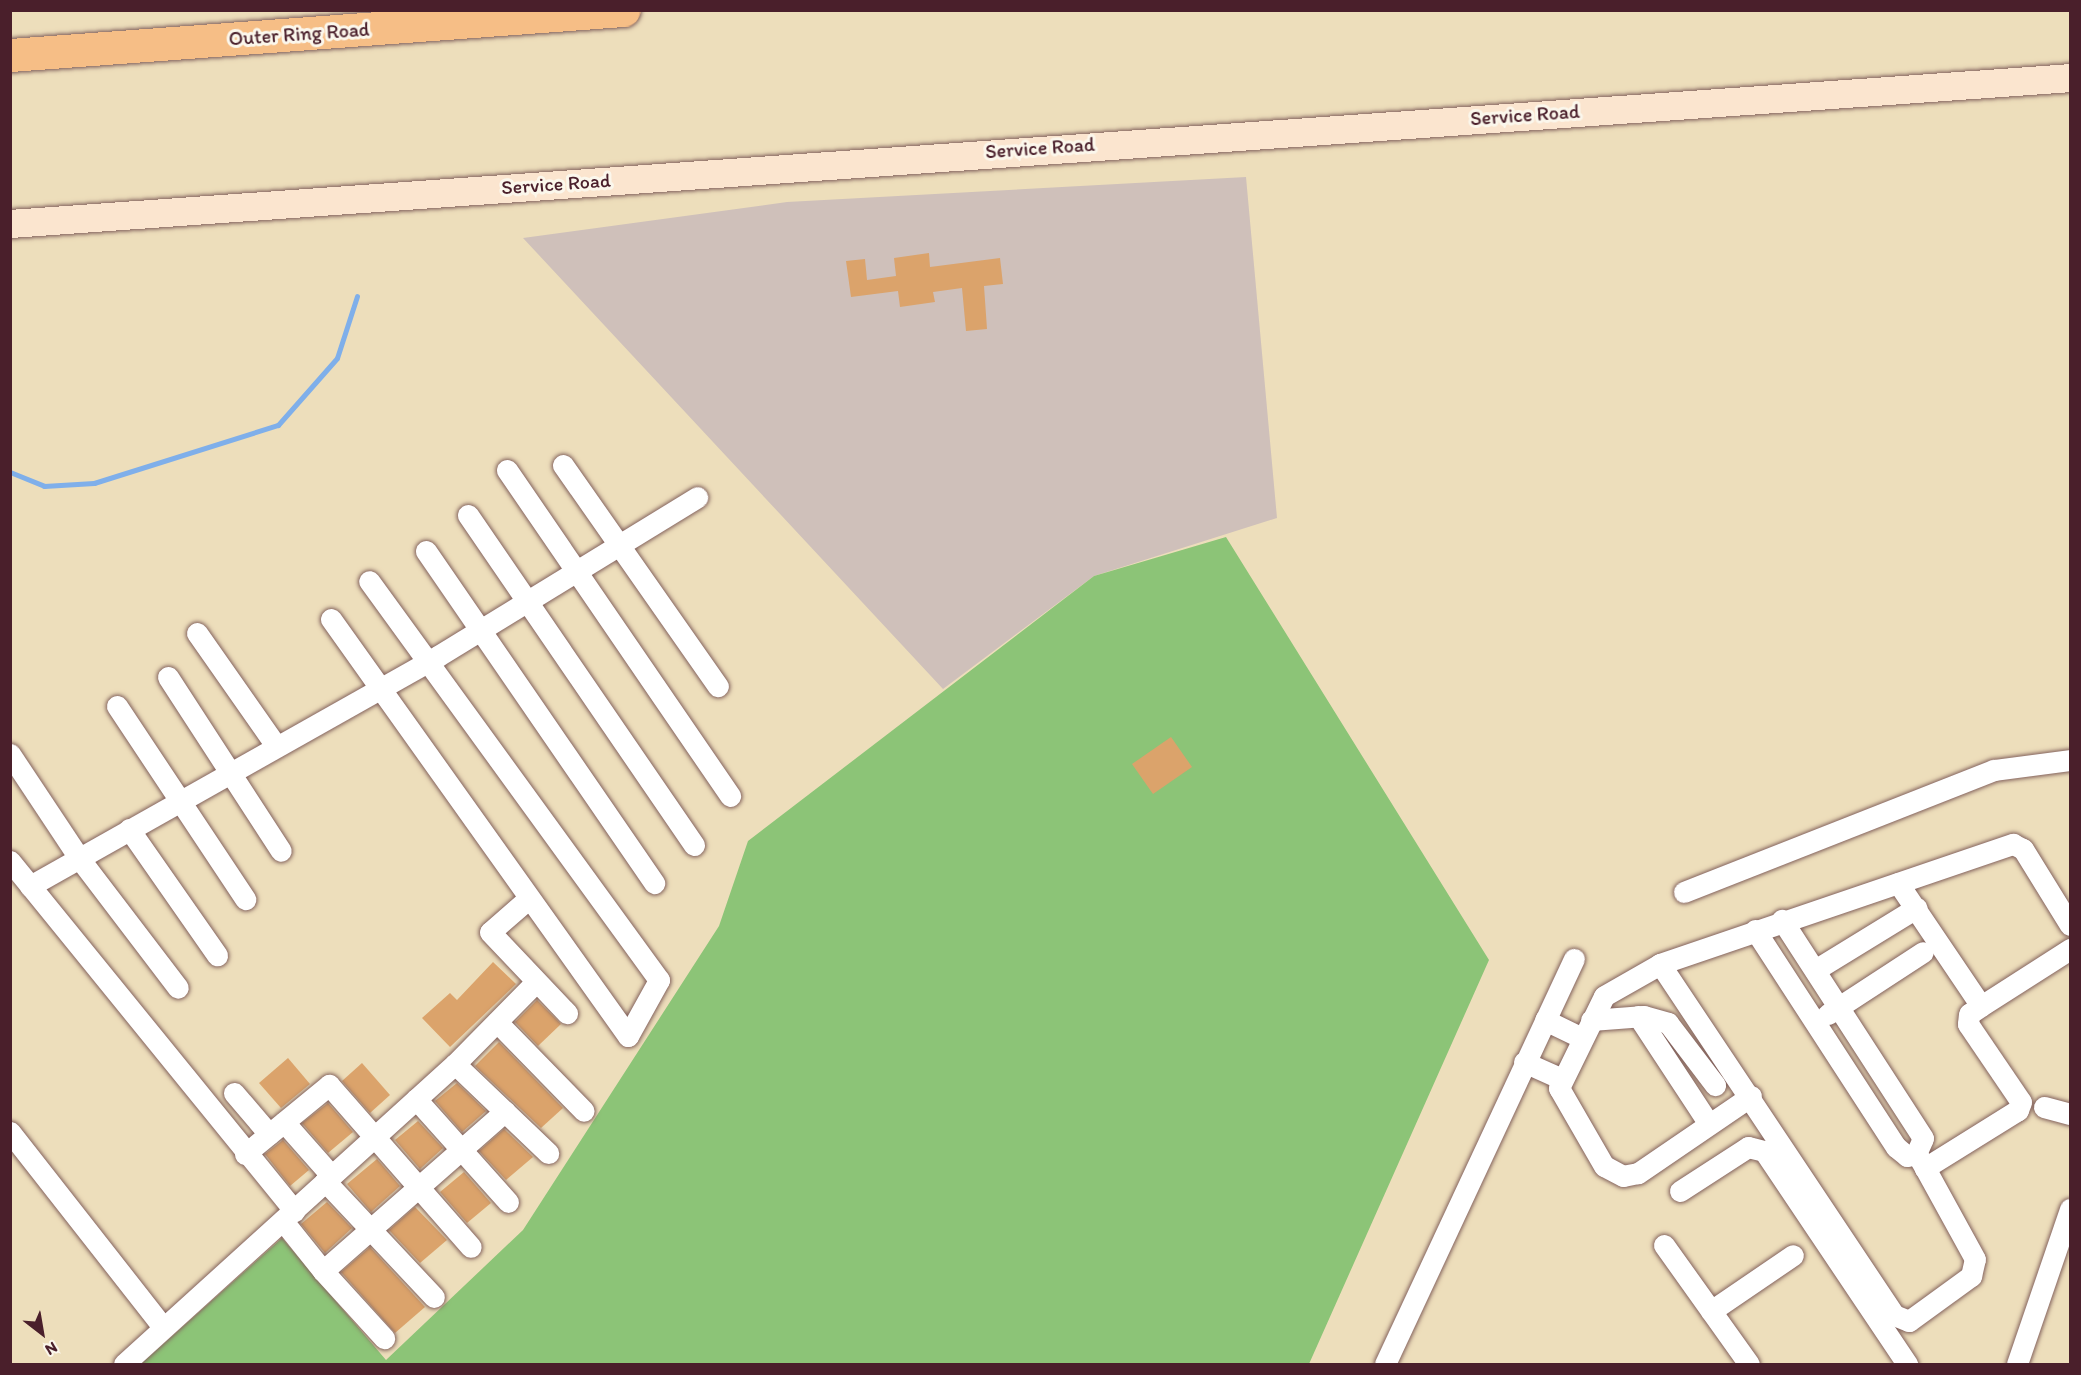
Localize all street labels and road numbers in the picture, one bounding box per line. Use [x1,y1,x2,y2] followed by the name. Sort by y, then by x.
[228,17,370,51] street label: Outer Ring Road
[1469,99,1581,131] street label: Service Road
[984,132,1096,164] street label: Service Road
[500,168,612,200] street label: Service Road

